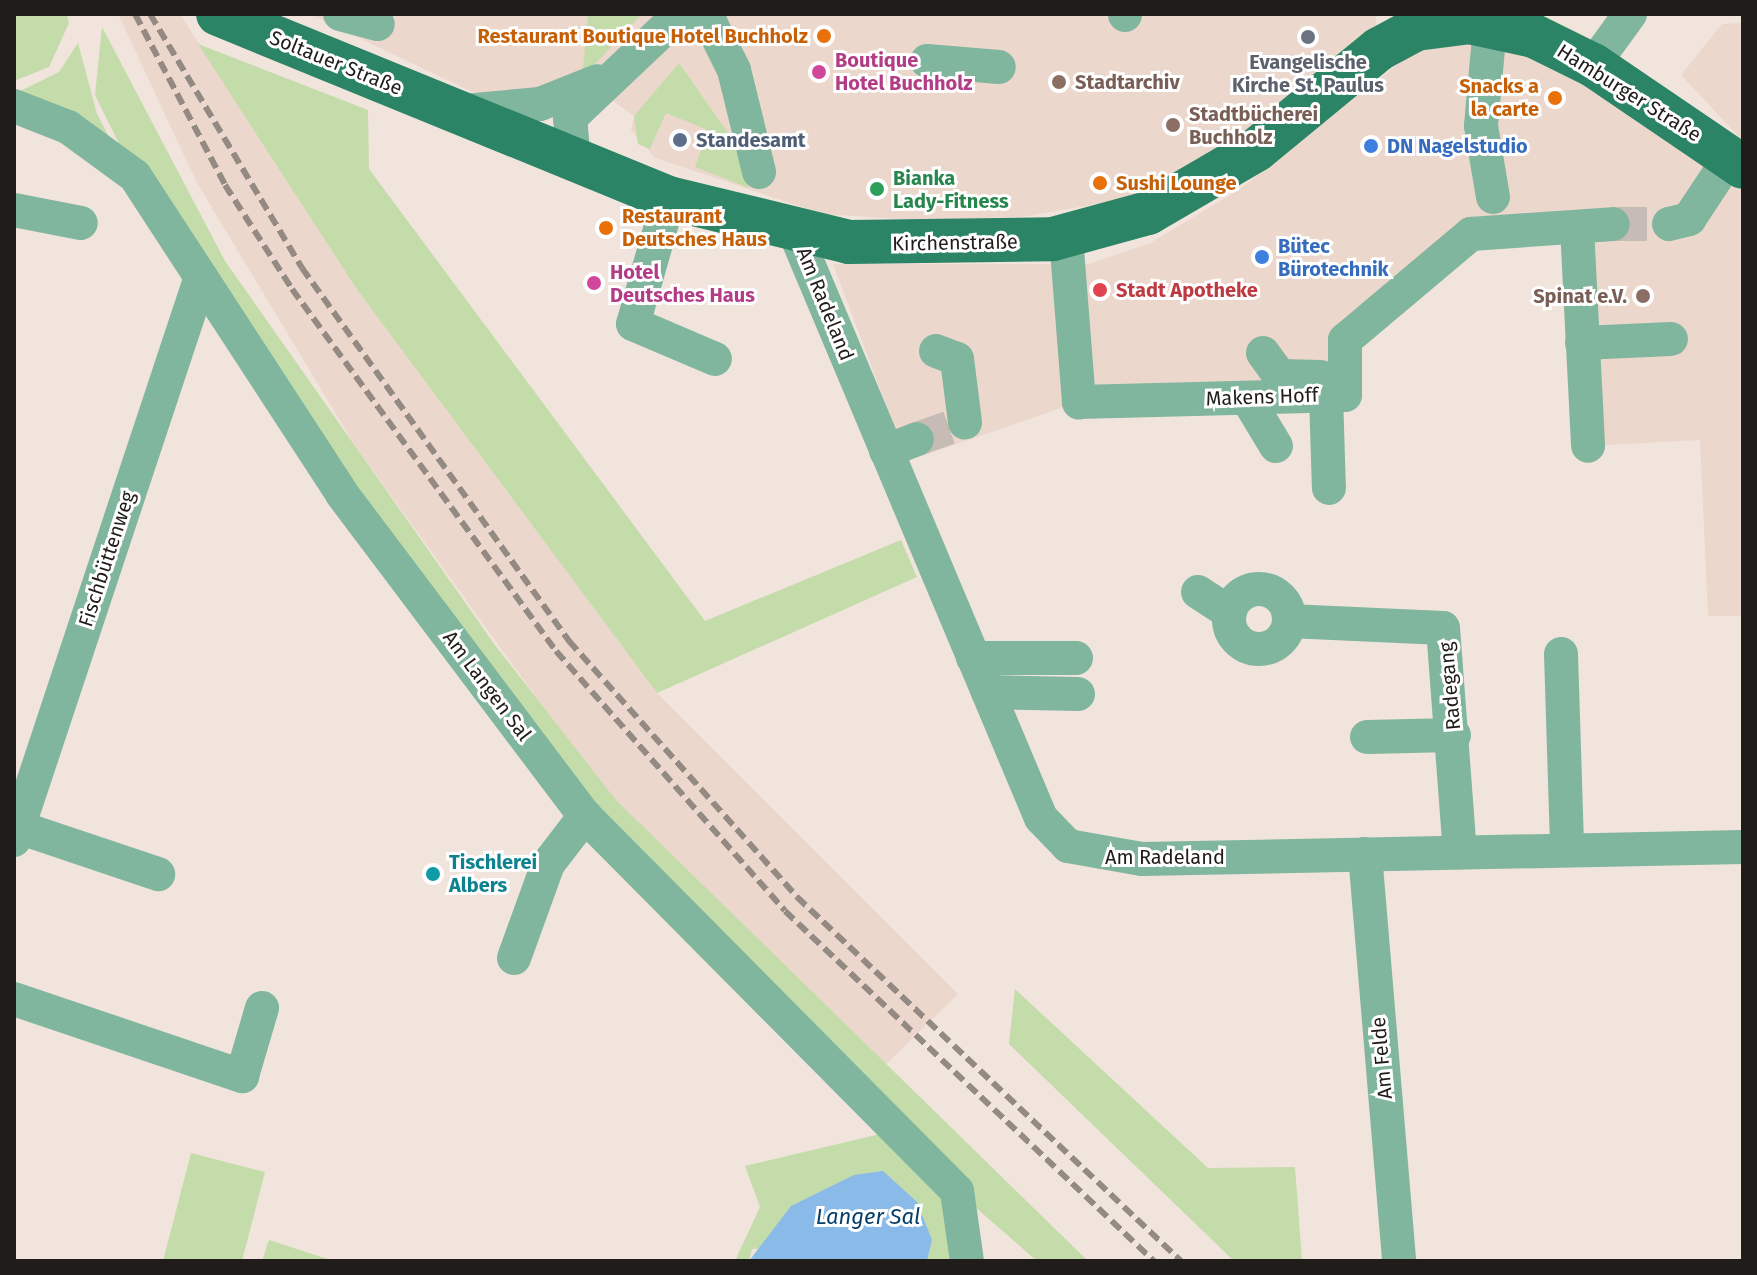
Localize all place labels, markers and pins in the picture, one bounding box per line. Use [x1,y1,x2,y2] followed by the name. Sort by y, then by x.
[478,24,808,48] place label: Restaurant Boutique Hotel Buchholz
[815,27,833,45] marker: Restaurant Boutique Hotel Buchholz
[1299,28,1317,46] marker: Evangelische Kirche St. Paulus
[835,48,973,95] place label: Boutique Hotel Buchholz
[1232,50,1384,97] place label: Evangelische Kirche St. Paulus
[810,63,828,81] marker: Boutique Hotel Buchholz
[1075,70,1180,94] place label: Stadtarchiv
[1050,73,1068,91] marker: Stadtarchiv
[1459,74,1539,121] place label: Snacks a la carte
[1546,89,1564,107] marker: Snacks a la carte
[1189,102,1318,149] place label: Stadtbücherei Buchholz
[1164,116,1182,134] marker: Stadtbücherei Buchholz
[696,128,805,152] place label: Standesamt
[671,131,689,149] marker: Standesamt
[1387,134,1528,158] place label: DN Nagelstudio
[1362,137,1380,155] marker: DN Nagelstudio
[893,166,1009,213] place label: Bianka Lady-Fitness
[1116,171,1236,195] place label: Sushi Lounge
[1091,174,1109,192] marker: Sushi Lounge
[868,180,886,198] marker: Bianka Lady-Fitness
[622,204,767,251] place label: Restaurant Deutsches Haus
[597,219,615,237] marker: Restaurant Deutsches Haus
[1278,234,1389,281] place label: Bütec Bürotechnik
[1253,248,1271,266] marker: Bütec Bürotechnik
[610,260,755,307] place label: Hotel Deutsches Haus
[585,274,603,292] marker: Hotel Deutsches Haus
[1116,278,1258,302] place label: Stadt Apotheke
[1091,281,1109,299] marker: Stadt Apotheke
[1533,284,1627,308] place label: Spinat e.V.
[1634,287,1652,305] marker: Spinat e.V.
[449,850,537,897] place label: Tischlerei Albers
[424,865,442,883] marker: Tischlerei Albers

